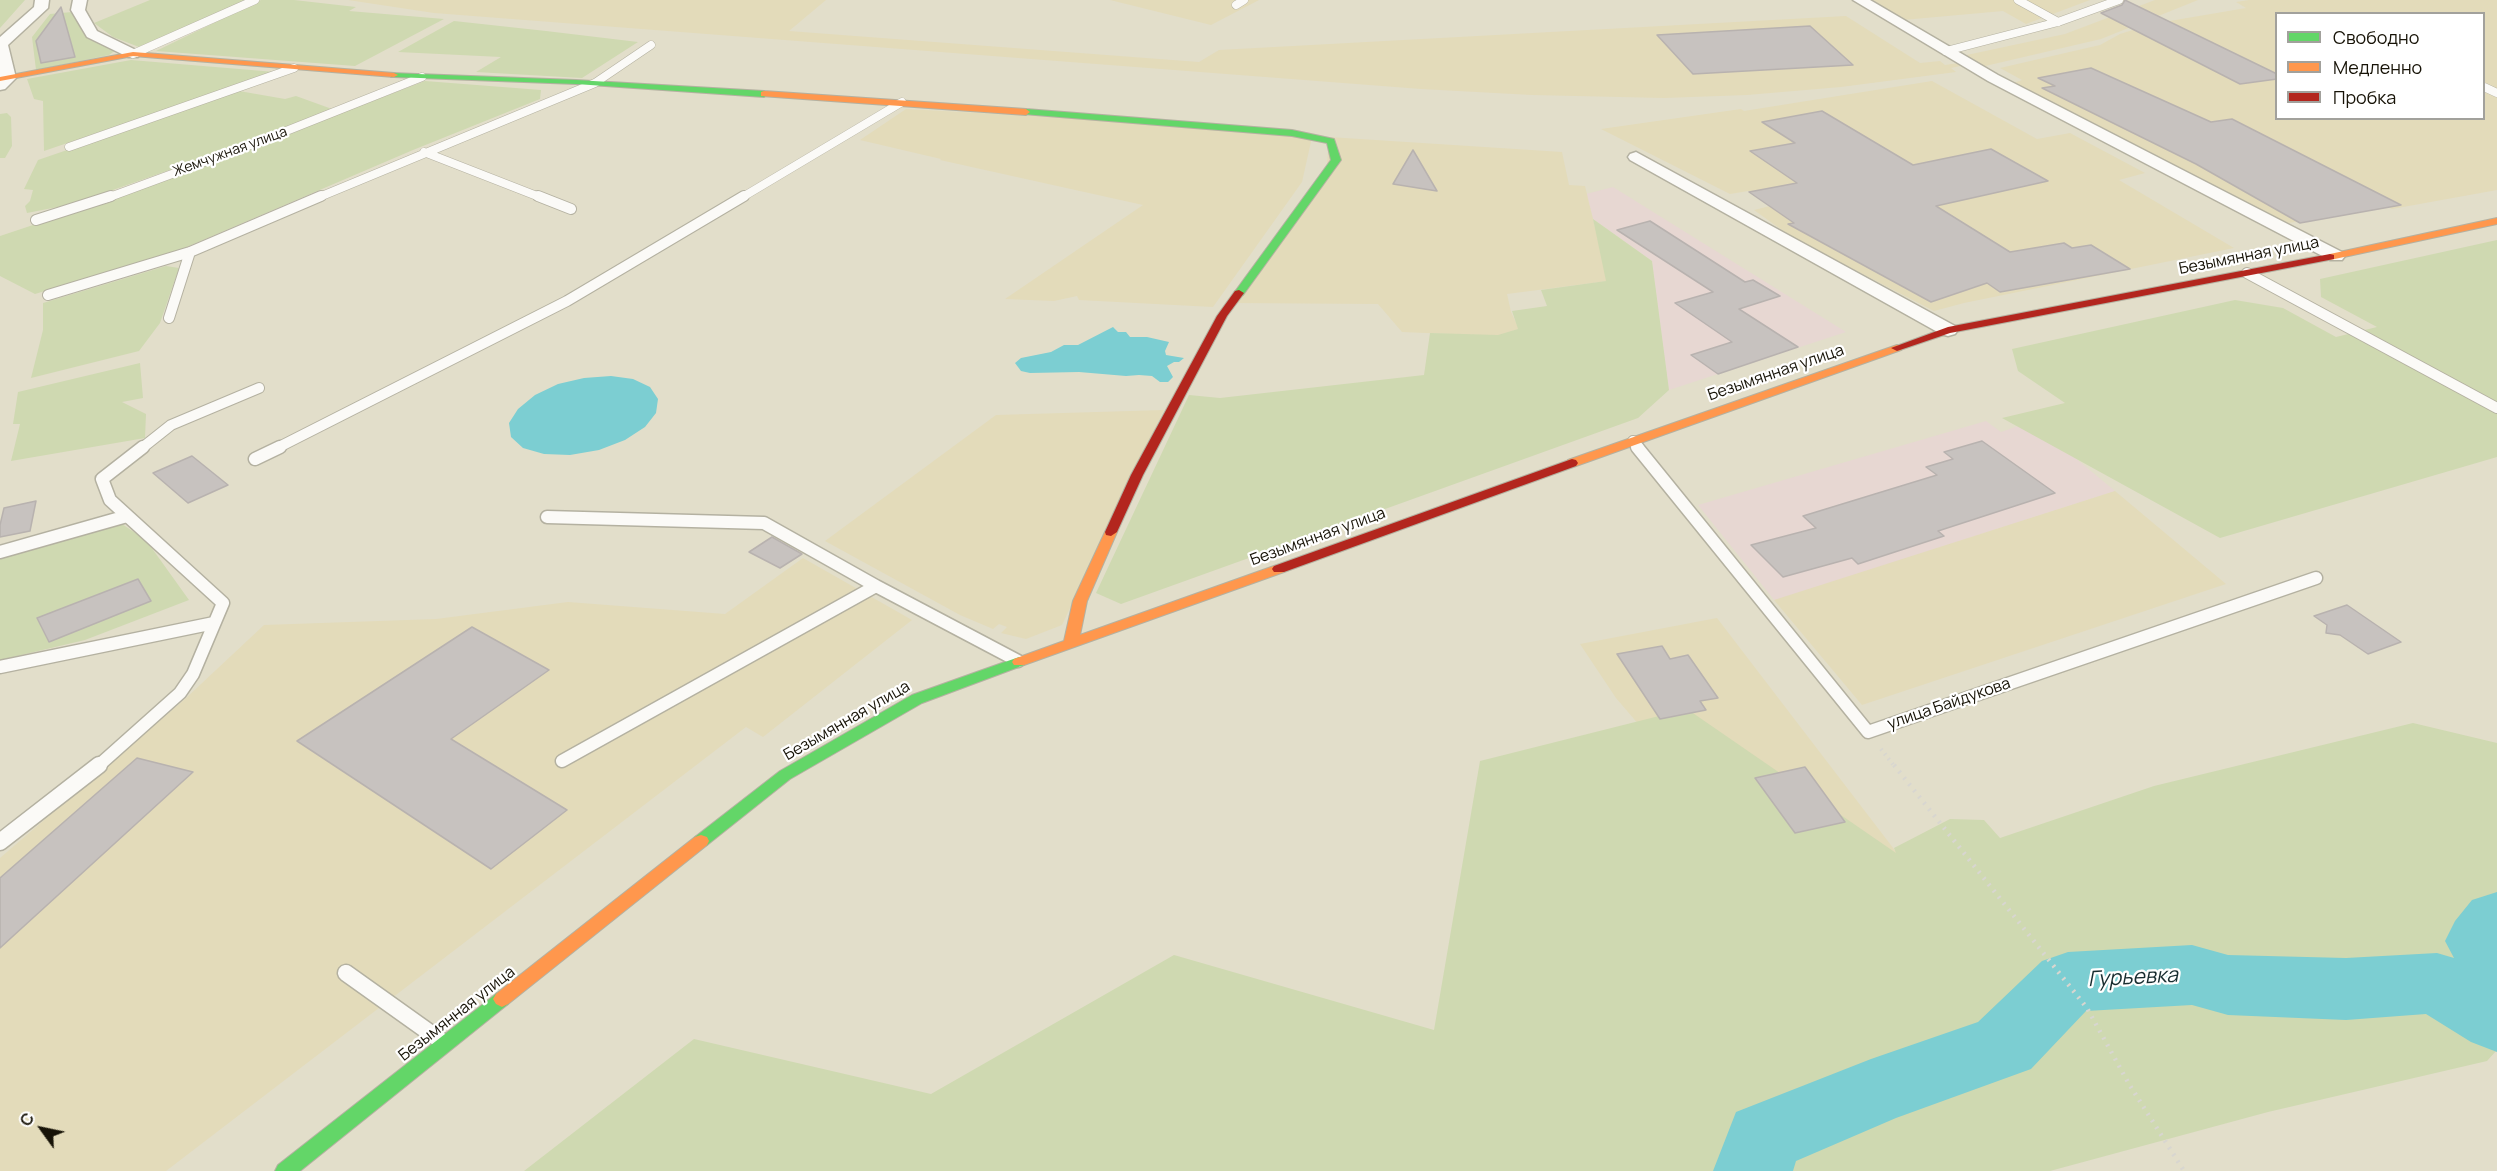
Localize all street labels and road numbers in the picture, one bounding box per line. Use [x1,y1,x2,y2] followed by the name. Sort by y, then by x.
[170,123,290,181] street label: Жемчужная улица
[2177,233,2321,279] street label: Безымянная улица
[1706,341,1846,405] street label: Безымянная улица
[1248,504,1388,570] street label: Безымянная улица
[1885,674,2013,734] street label: улица Байдукова
[781,677,913,765] street label: Безымянная улица
[395,963,519,1065] street label: Безымянная улица

